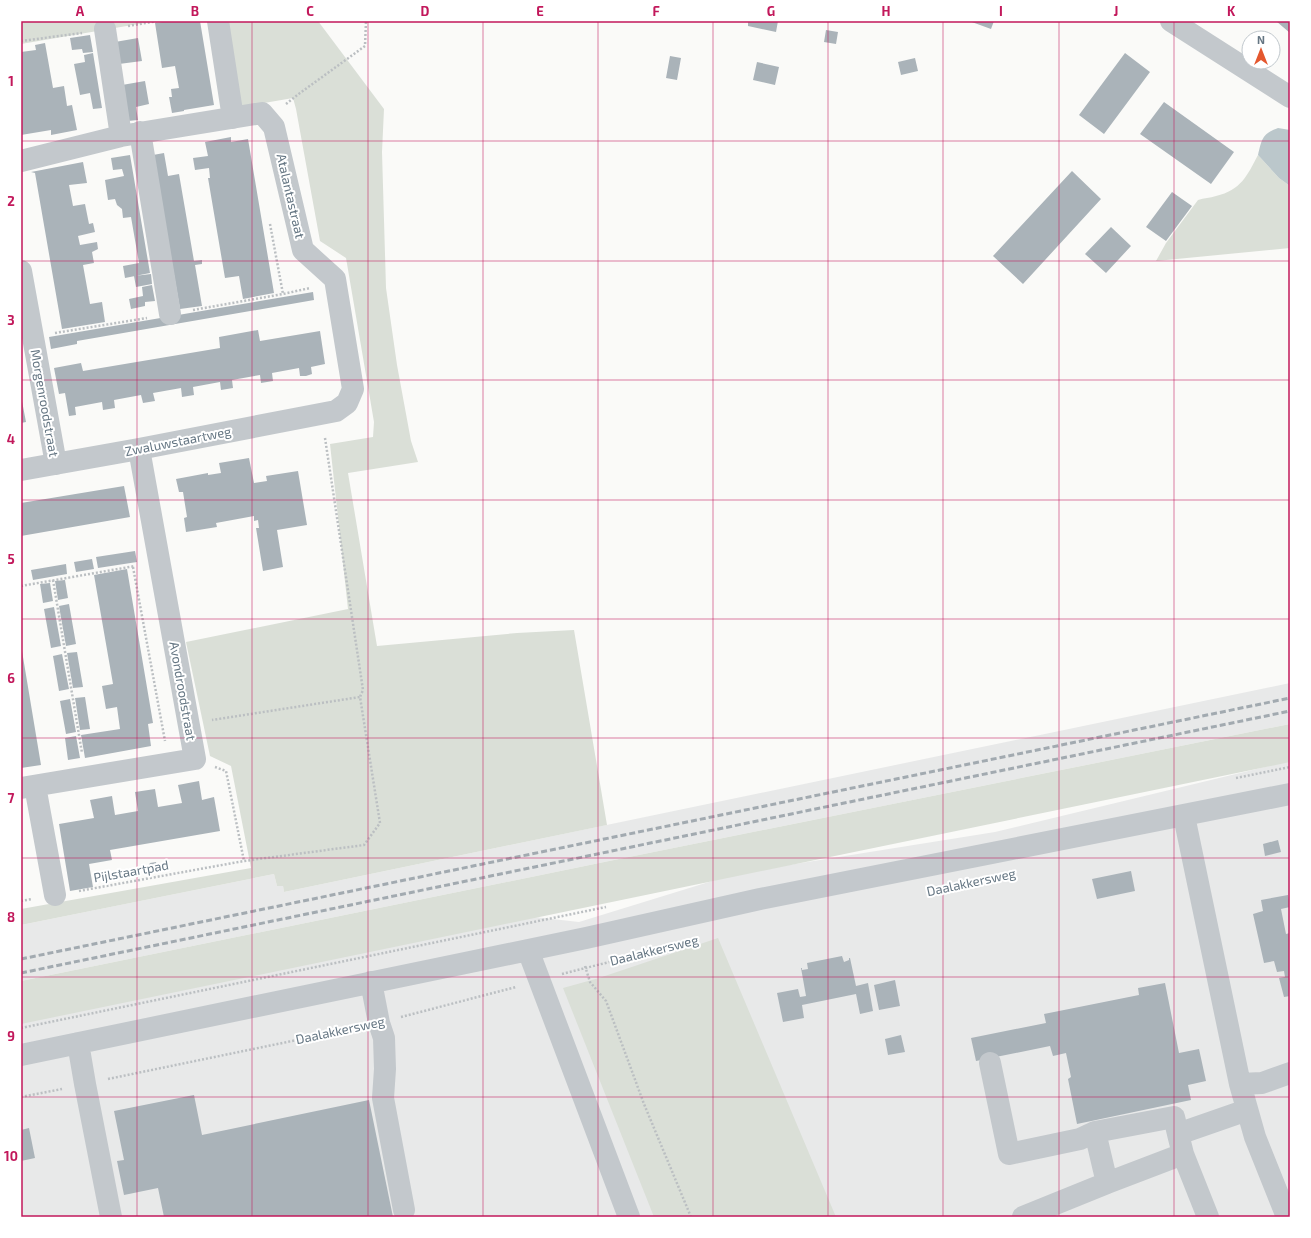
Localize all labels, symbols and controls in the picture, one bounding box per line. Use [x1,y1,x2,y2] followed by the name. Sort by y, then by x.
[76,3,85,19] text: A
[191,3,199,19] text: B
[306,3,314,19] text: C
[421,3,430,19] text: D
[536,3,544,19] text: E
[652,3,660,19] text: F
[767,3,775,19] text: G
[882,3,891,19] text: H
[999,3,1003,19] text: I
[1114,3,1118,19] text: J
[1227,3,1236,19] text: K
[1241,30,1281,70] north arrow
[1257,33,1265,46] text: N
[8,73,14,89] text: 1
[273,152,309,240] street label: Atalantastraat
[7,193,15,209] text: 2
[7,312,15,328] text: 3
[28,348,62,458] street label: Morgenroodstraat
[123,423,233,459] street label: Zwaluwstaartweg
[7,431,15,447] text: 4
[7,551,15,567] text: 5
[166,640,200,742] street label: Avondroodstraat
[7,670,15,686] text: 6
[8,790,15,806] text: 7
[92,857,170,885] street label: Pijlstaartpad
[925,865,1017,899] street label: Daalakkersweg
[7,909,15,925] text: 8
[608,931,700,969] street label: Daalakkersweg
[294,1013,386,1047] street label: Daalakkersweg
[7,1028,15,1044] text: 9
[4,1148,18,1164] text: 10

